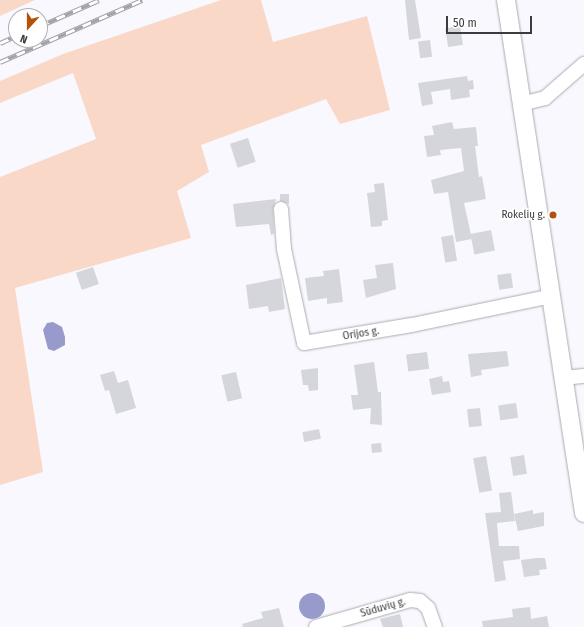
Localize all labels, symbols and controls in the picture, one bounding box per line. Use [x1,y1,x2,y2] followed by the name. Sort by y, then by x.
[8,8,48,48] north arrow
[448,8,534,34] scale bar
[453,16,477,30] text: 50 m
[18,31,29,46] text: N
[501,208,545,222] place label: Rokelių g.
[548,210,558,220] marker: Rokelių g.
[342,325,380,343] street label: Orijos g.
[359,595,407,621] street label: Sūduvių g.

